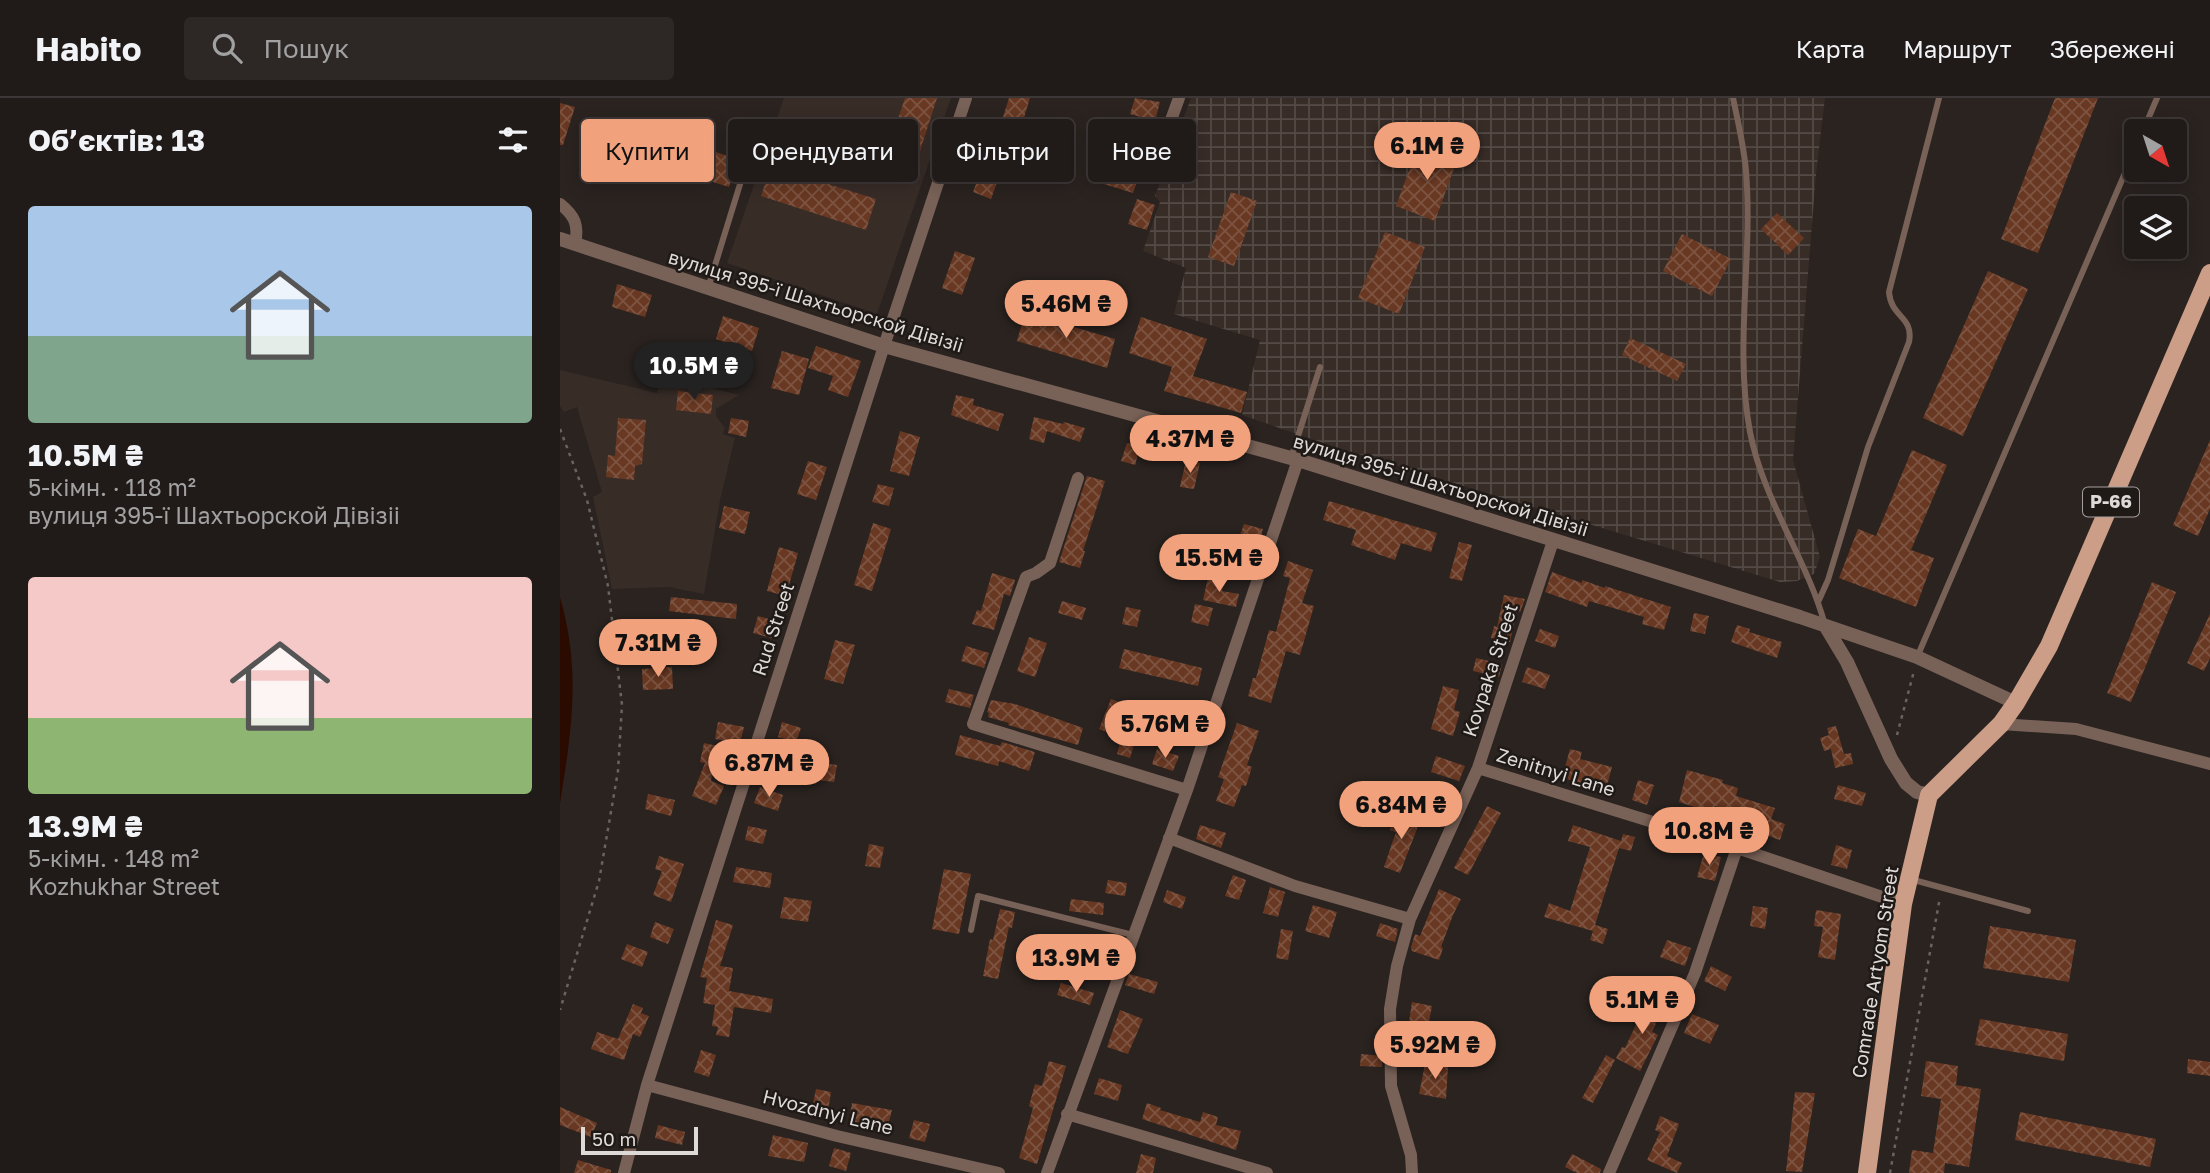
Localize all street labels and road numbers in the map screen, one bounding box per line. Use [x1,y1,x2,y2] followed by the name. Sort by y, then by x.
[666,245,966,356] street label: вулиця 395-ї Шахтьорской Дівізіі
[1291,429,1591,540] street label: вулиця 395-ї Шахтьорской Дівізіі
[2083,488,2139,516] road number: Р-66
[747,579,798,678] street label: Rud Street
[1457,600,1522,740] street label: Kovpaka Street
[1494,743,1618,800] street label: Zenitnyi Lane
[1846,864,1903,1080] street label: Comrade Artyom Street
[760,1084,896,1139] street label: Hvozdnyi Lane

